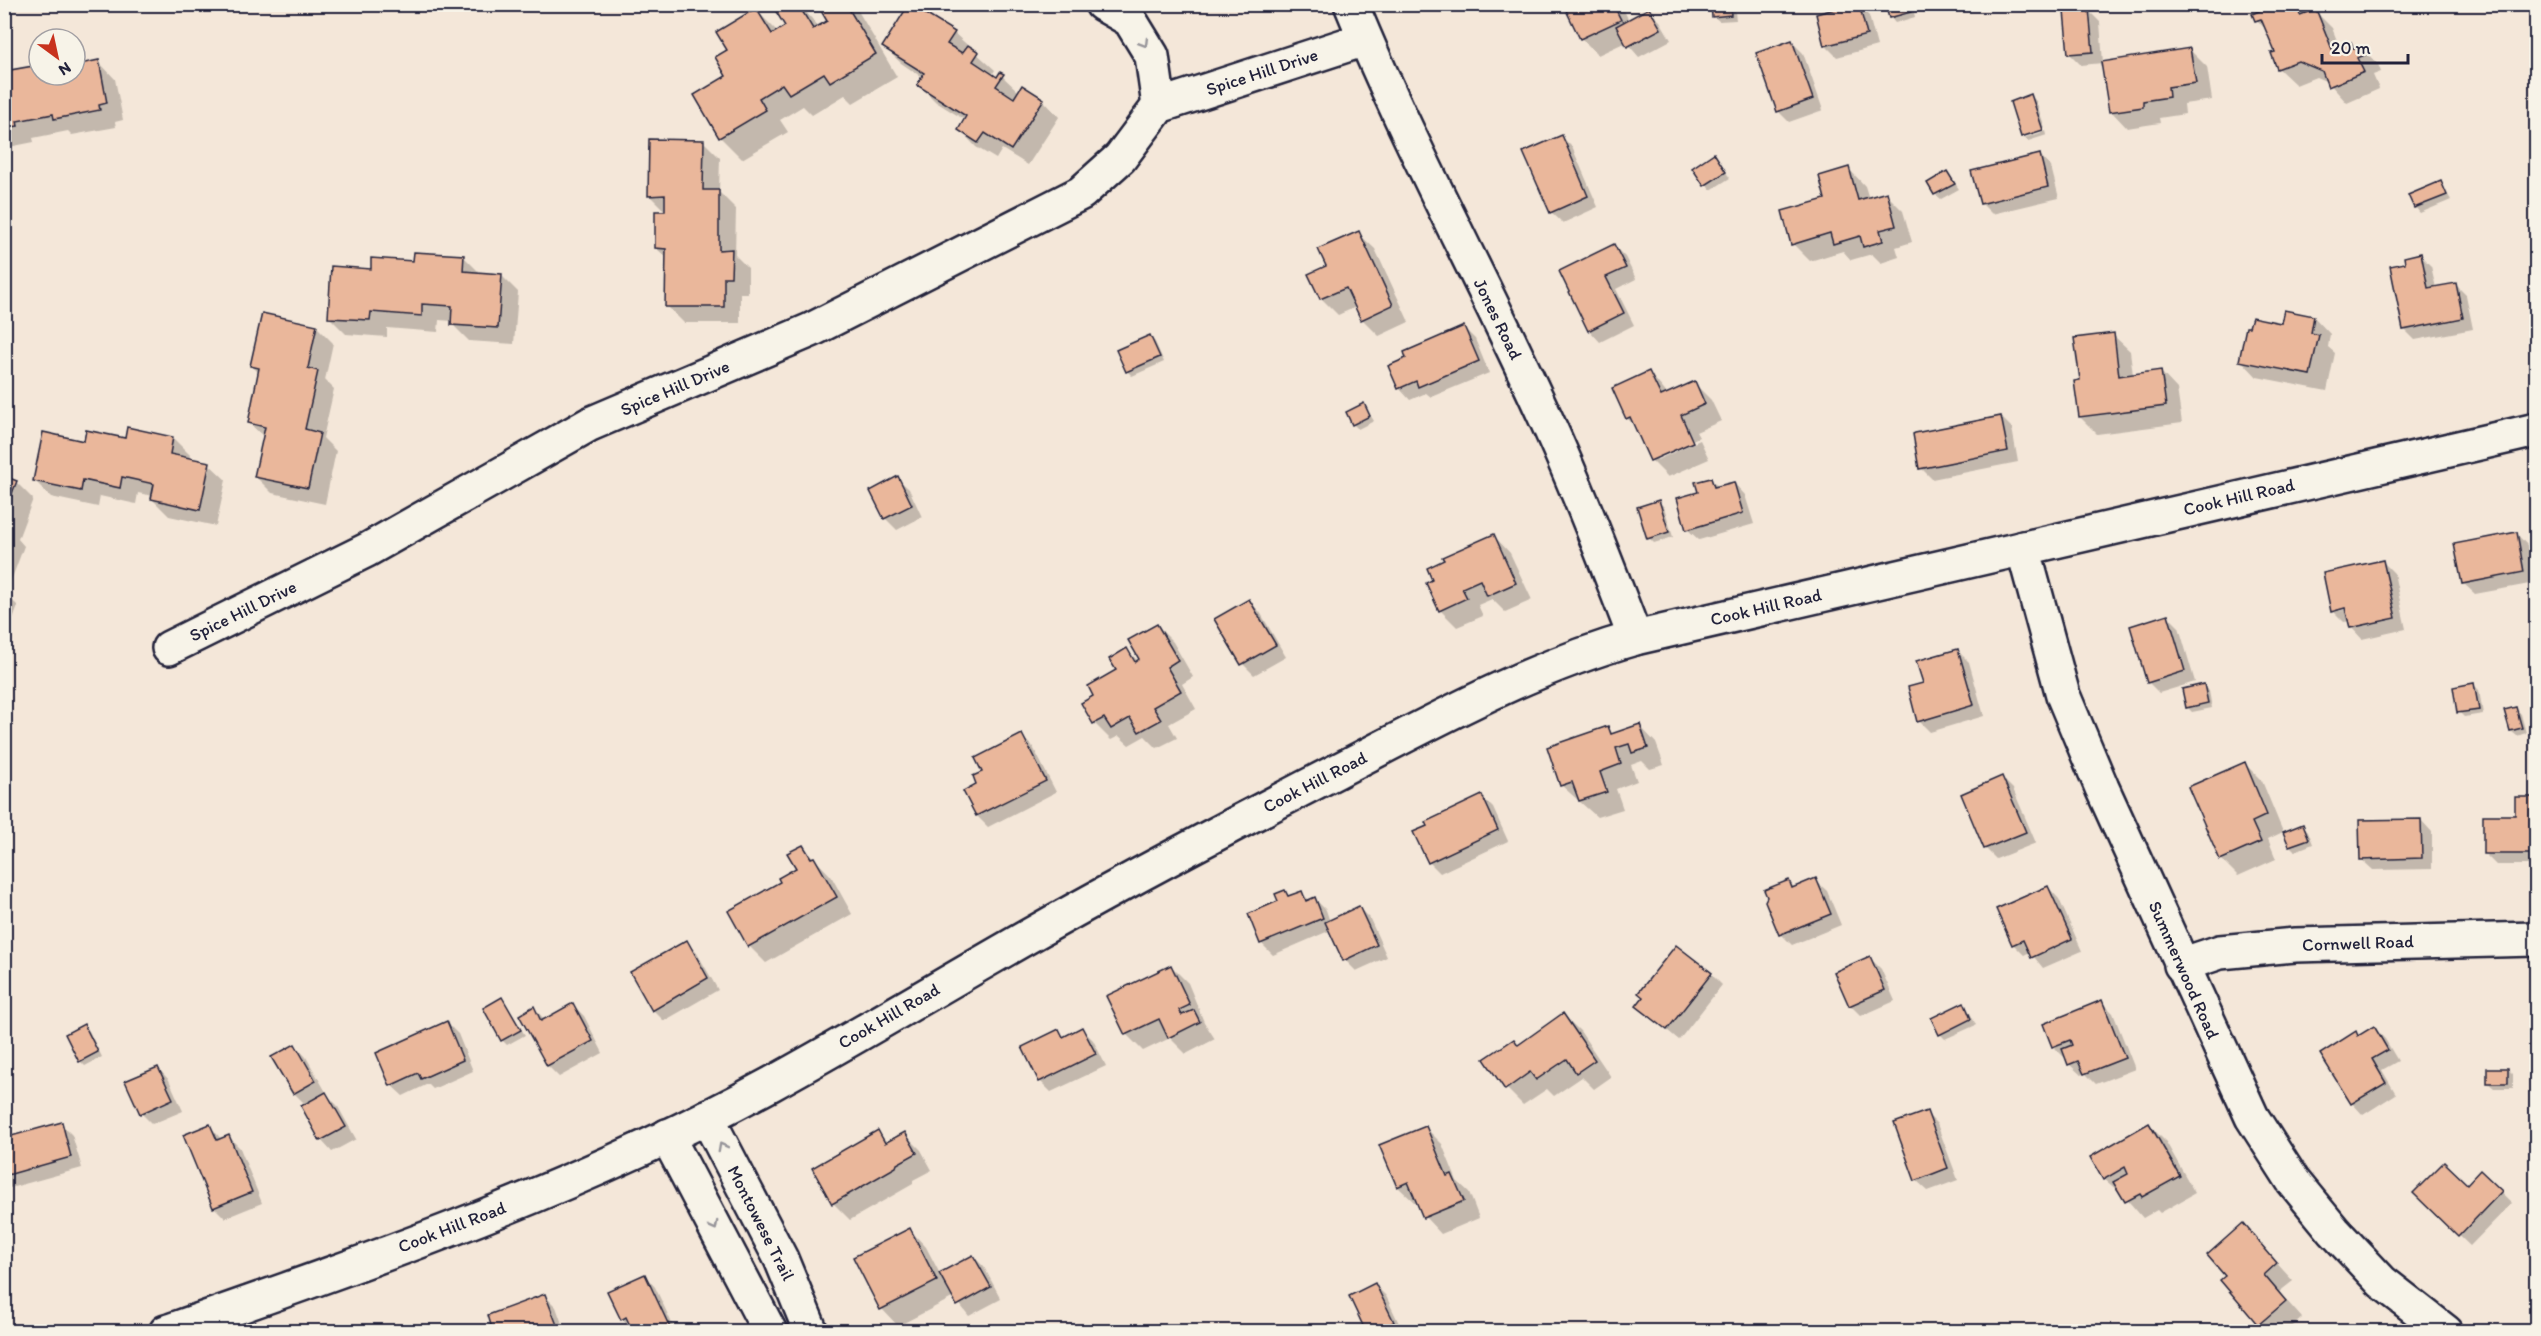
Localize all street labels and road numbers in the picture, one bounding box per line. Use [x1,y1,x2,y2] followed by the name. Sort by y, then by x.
[1203,44,1321,100] street label: Spice Hill Drive
[1469,275,1527,364] street label: Jones Road
[617,355,733,421] street label: Spice Hill Drive
[2181,473,2297,521] street label: Cook Hill Road
[186,576,300,646] street label: Spice Hill Drive
[1708,583,1824,631] street label: Cook Hill Road
[1259,746,1371,818] street label: Cook Hill Road
[2144,898,2224,1043] street label: Summerwood Road
[2302,930,2414,956] street label: Cornwell Road
[834,978,944,1054] street label: Cook Hill Road
[723,1162,799,1284] street label: Montowese Trail
[395,1196,509,1258] street label: Cook Hill Road

